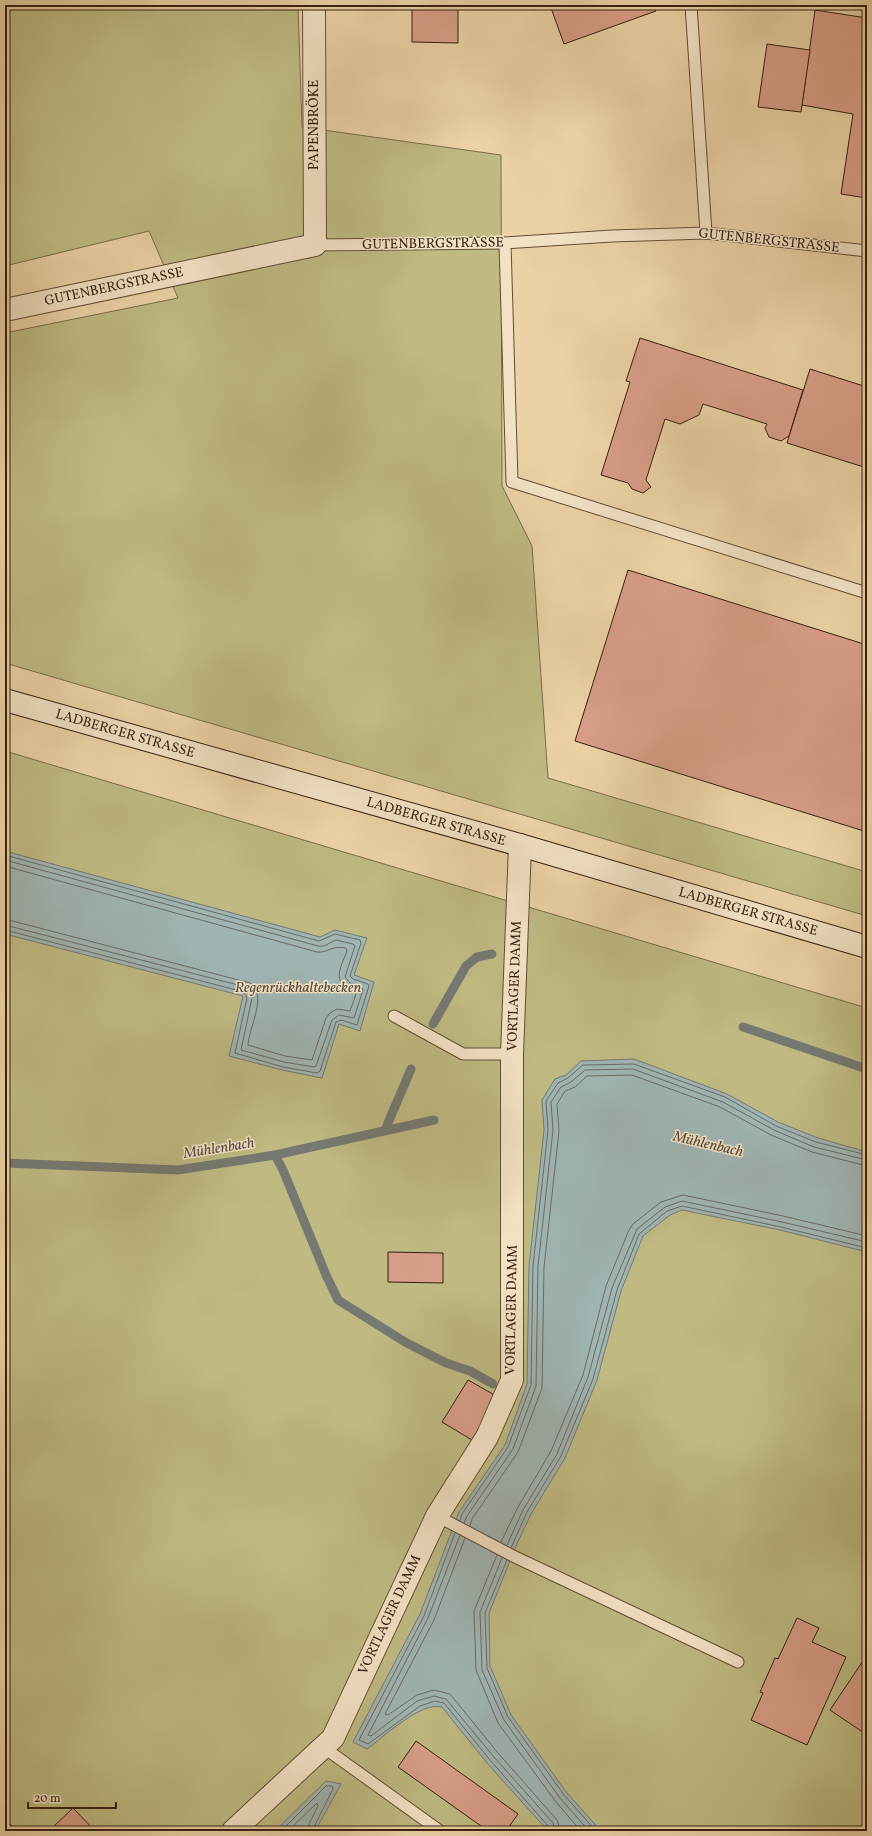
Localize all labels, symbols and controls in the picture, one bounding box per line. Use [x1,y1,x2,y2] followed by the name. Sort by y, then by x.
[305,80,324,170] street label: PAPENBRÖKE
[698,224,840,258] street label: GUTENBERGSTRASSE
[362,233,504,255] street label: GUTENBERGSTRASSE
[43,263,185,311] street label: GUTENBERGSTRASSE
[53,705,197,763] street label: LADBERGER STRASSE
[364,793,508,851] street label: LADBERGER STRASSE
[676,883,820,941] street label: LADBERGER STRASSE
[503,921,527,1051] street label: VORTLAGER DAMM
[235,978,361,999] water label: Regenrückhaltebecken
[670,1127,745,1163] water label: Mühlenbach
[181,1133,256,1165] water label: Mühlenbach
[501,1245,523,1375] street label: VORTLAGER DAMM
[354,1552,426,1678] street label: VORTLAGER DAMM
[28,1784,116,1810] scale bar
[34,1791,61,1807] text: 20 m

